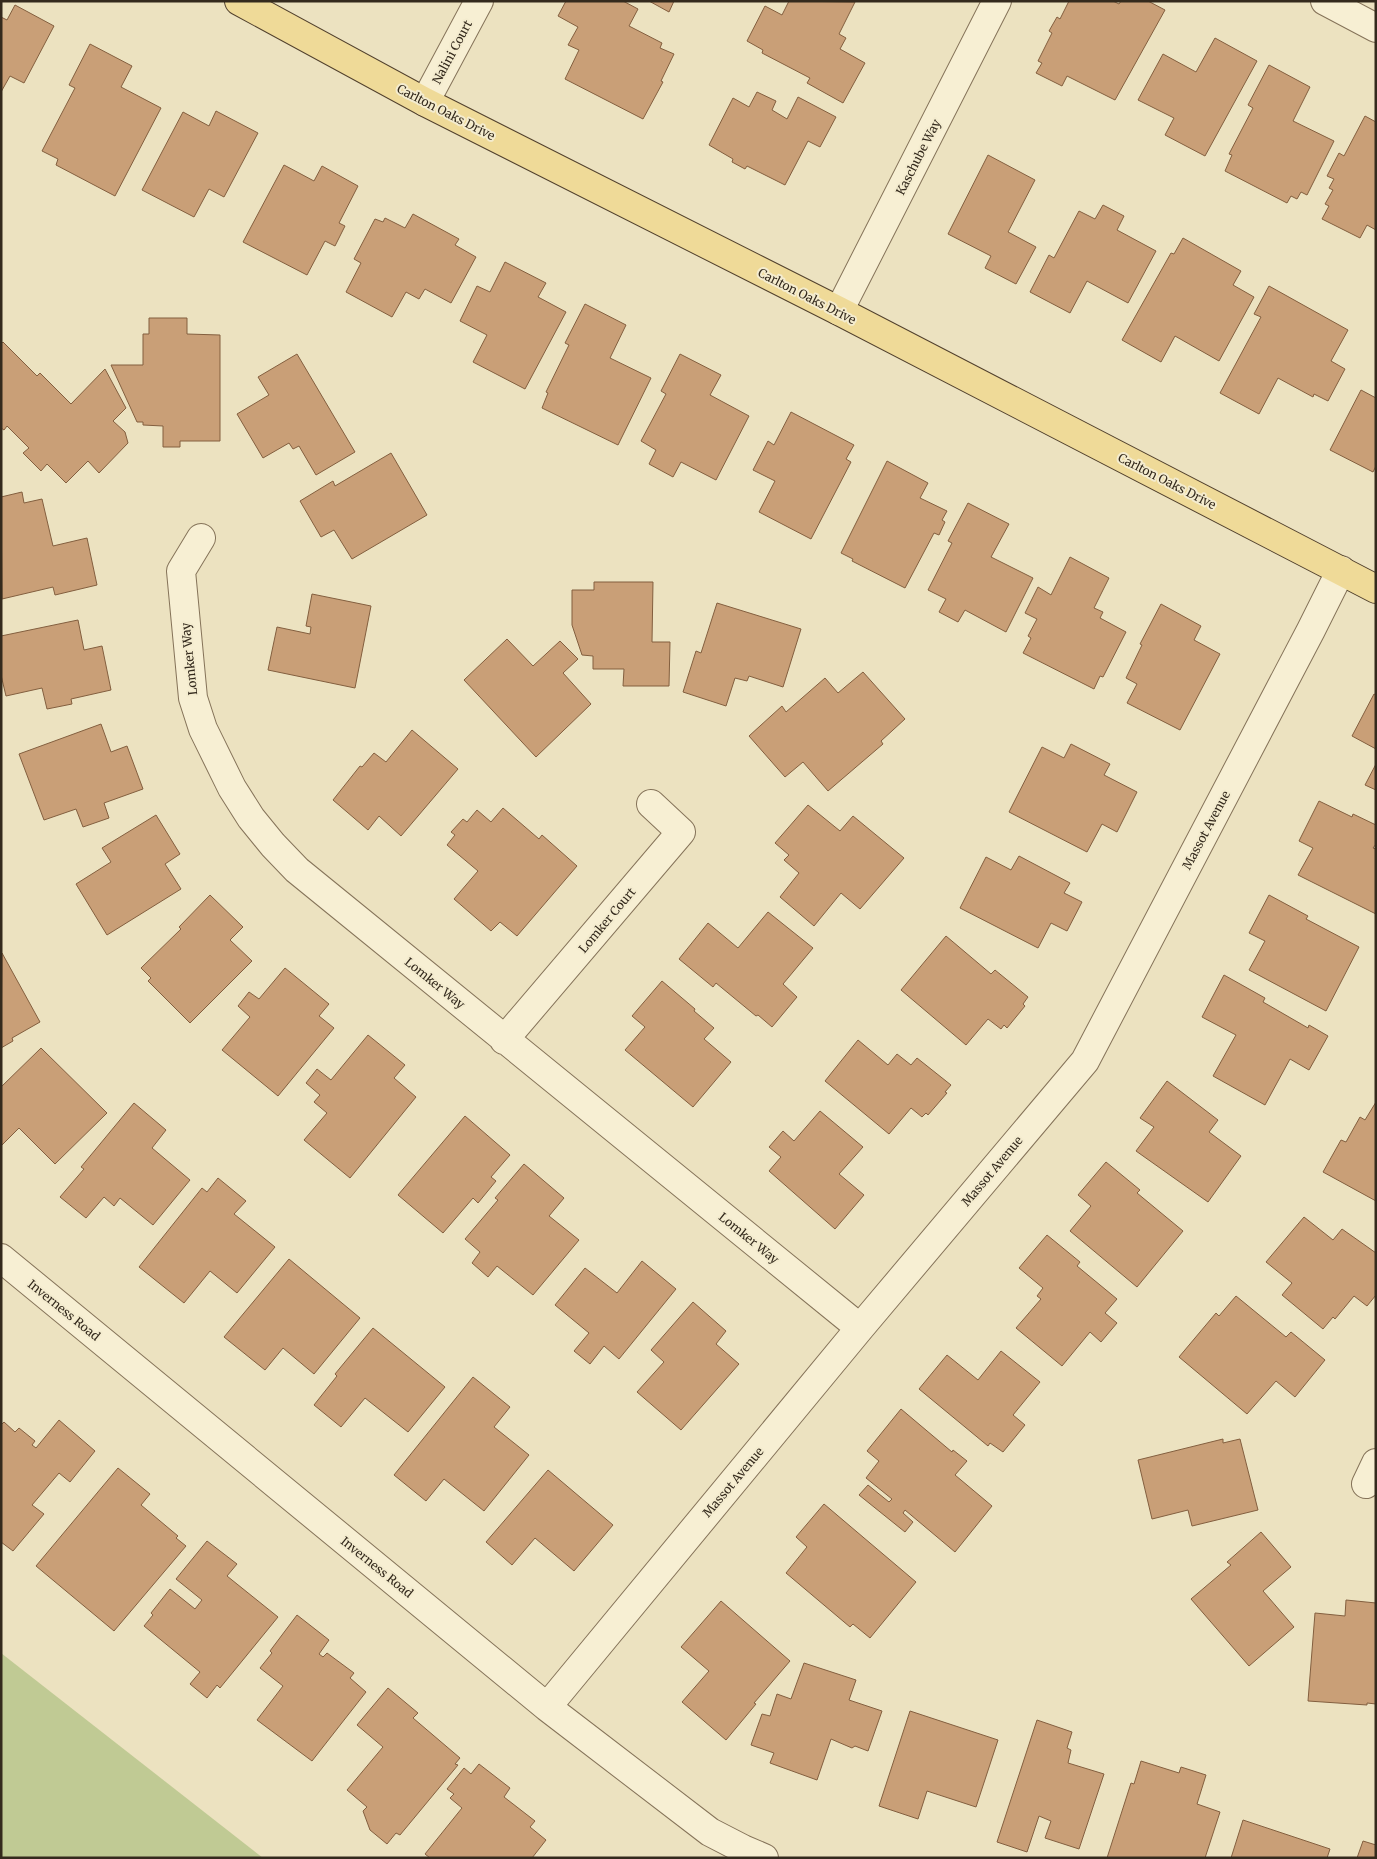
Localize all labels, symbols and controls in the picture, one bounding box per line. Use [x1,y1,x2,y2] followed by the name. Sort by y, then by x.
[429,17,475,86] street label: Nalini Court
[395,81,497,143] street label: Carlton Oaks Drive
[892,117,944,197] street label: Kaschube Way
[756,265,858,327] street label: Carlton Oaks Drive
[1116,450,1218,512] street label: Carlton Oaks Drive
[178,622,200,696] street label: Lomker Way
[1179,788,1233,872] street label: Massot Avenue
[575,884,639,956] street label: Lomker Court
[402,954,468,1012] street label: Lomker Way
[958,1133,1026,1209] street label: Massot Avenue
[716,1209,782,1267] street label: Lomker Way
[25,1276,103,1344] street label: Inverness Road
[699,1444,767,1520] street label: Massot Avenue
[338,1533,416,1601] street label: Inverness Road

